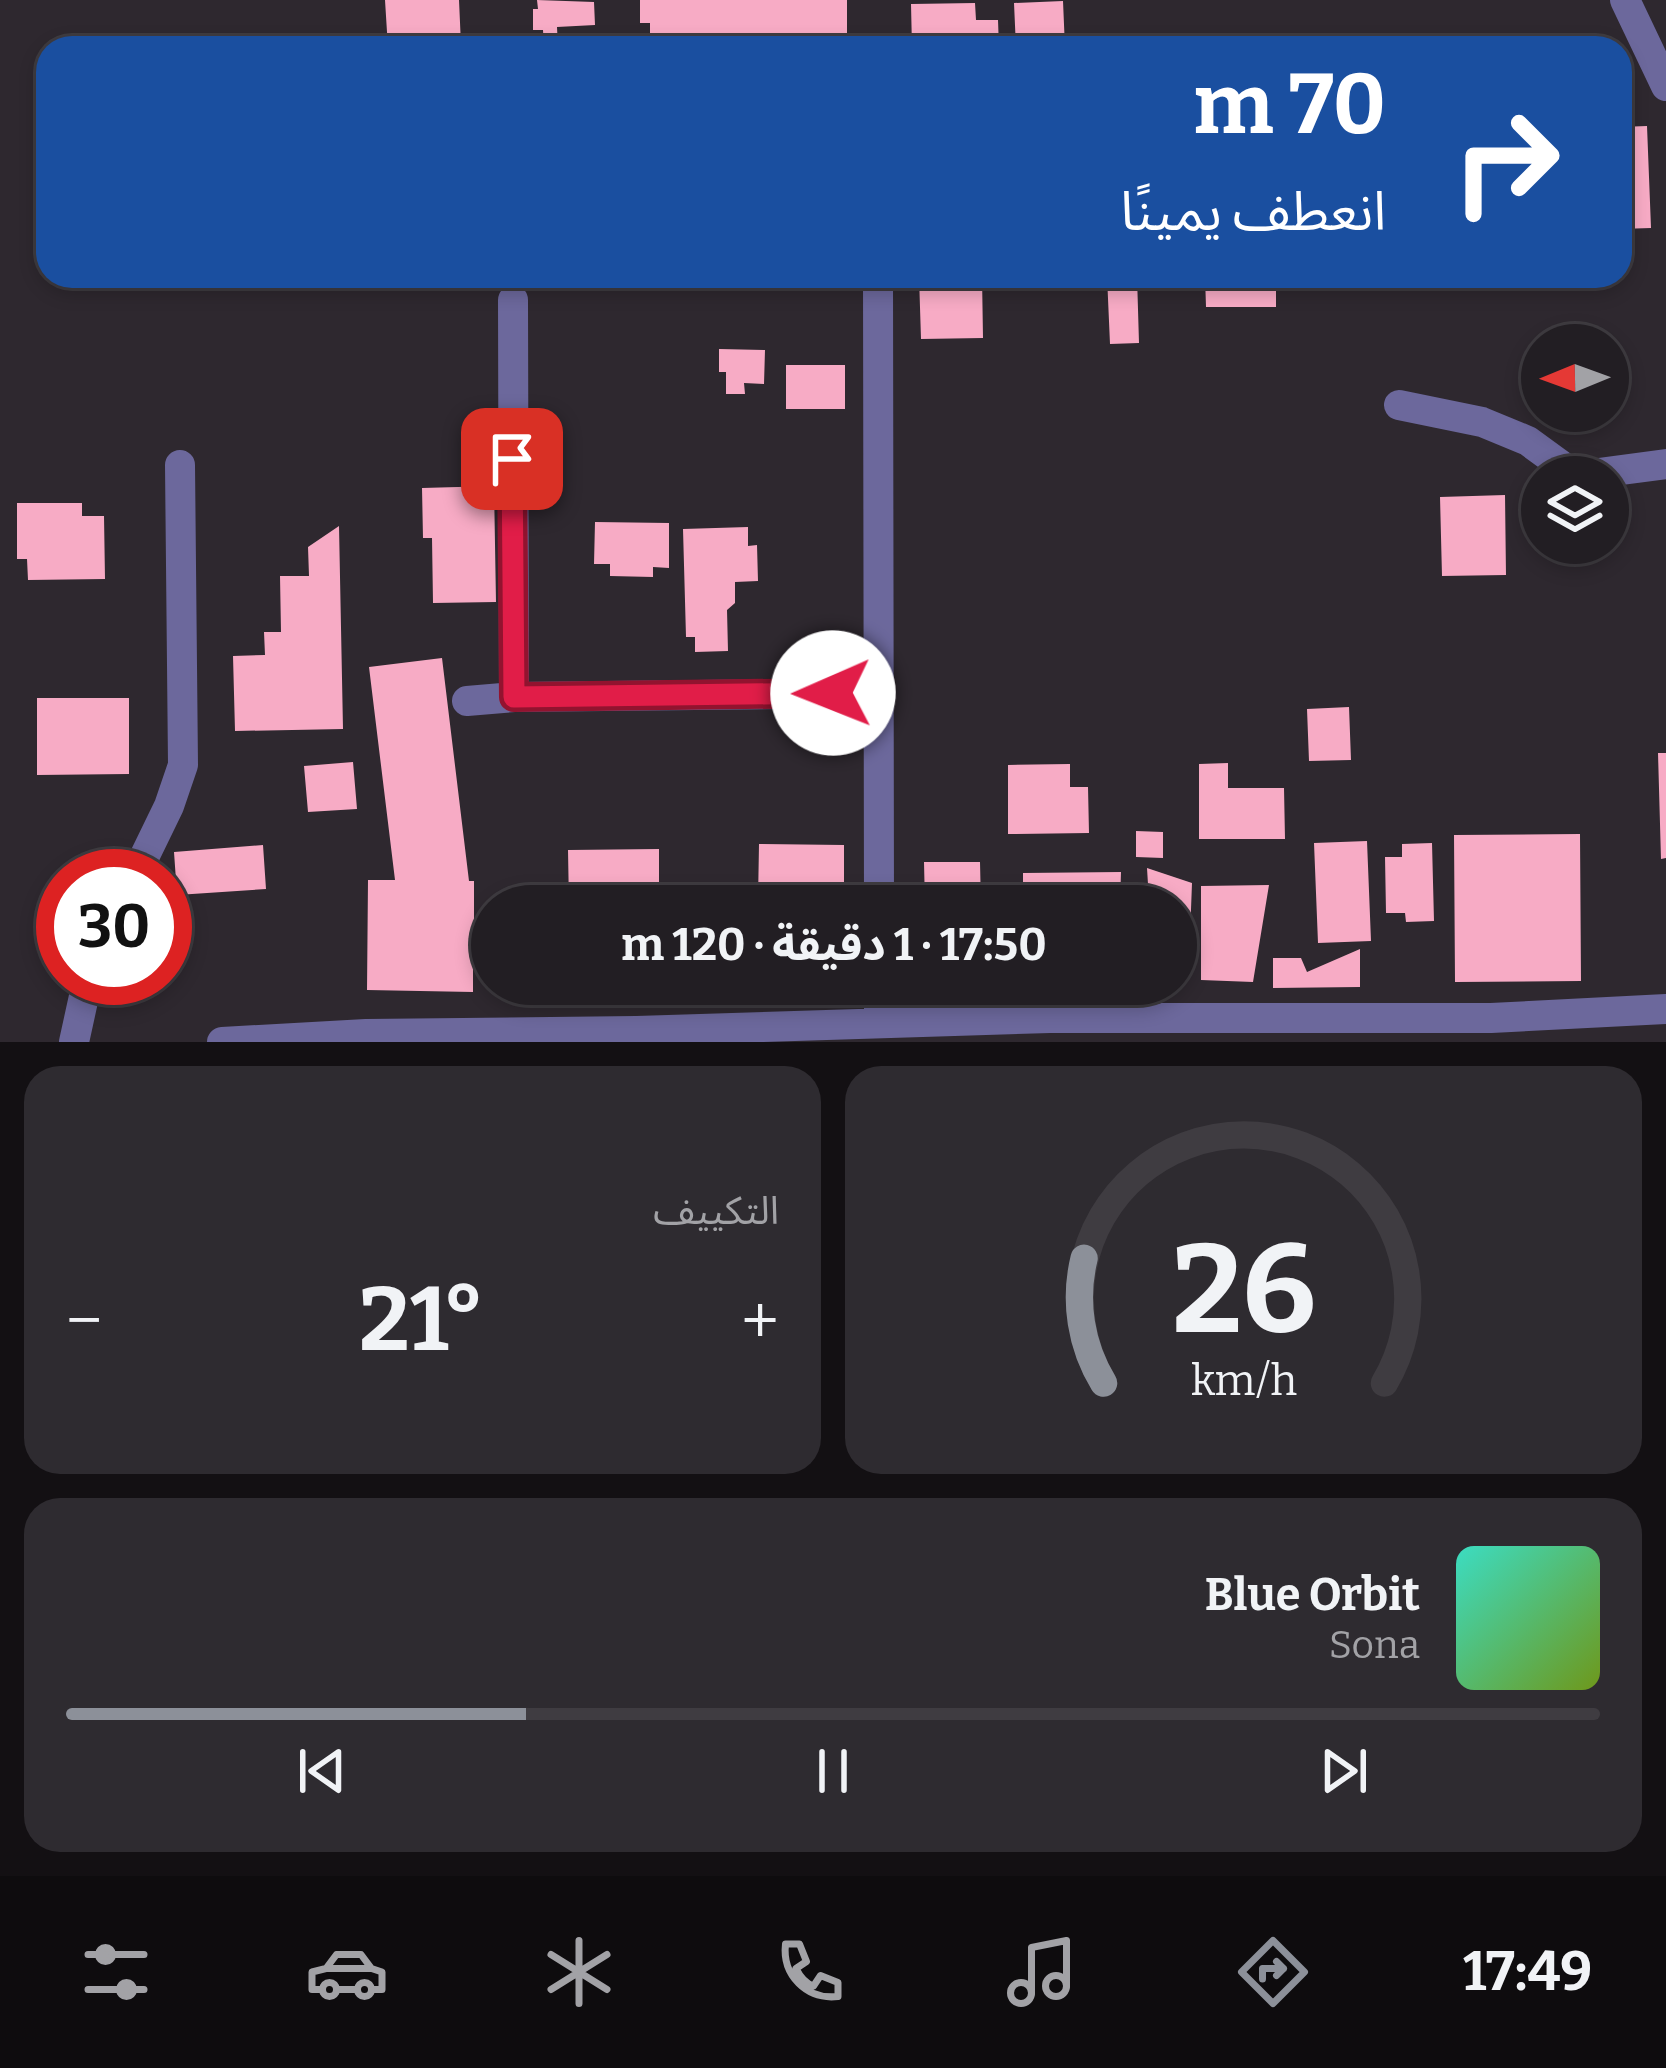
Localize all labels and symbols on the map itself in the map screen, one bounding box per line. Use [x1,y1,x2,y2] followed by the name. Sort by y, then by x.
[1521,324,1629,432] north arrow
[461,408,563,510] pin
[770,630,896,756] position arrow
[36,849,192,1005] speed limit sign: 30

